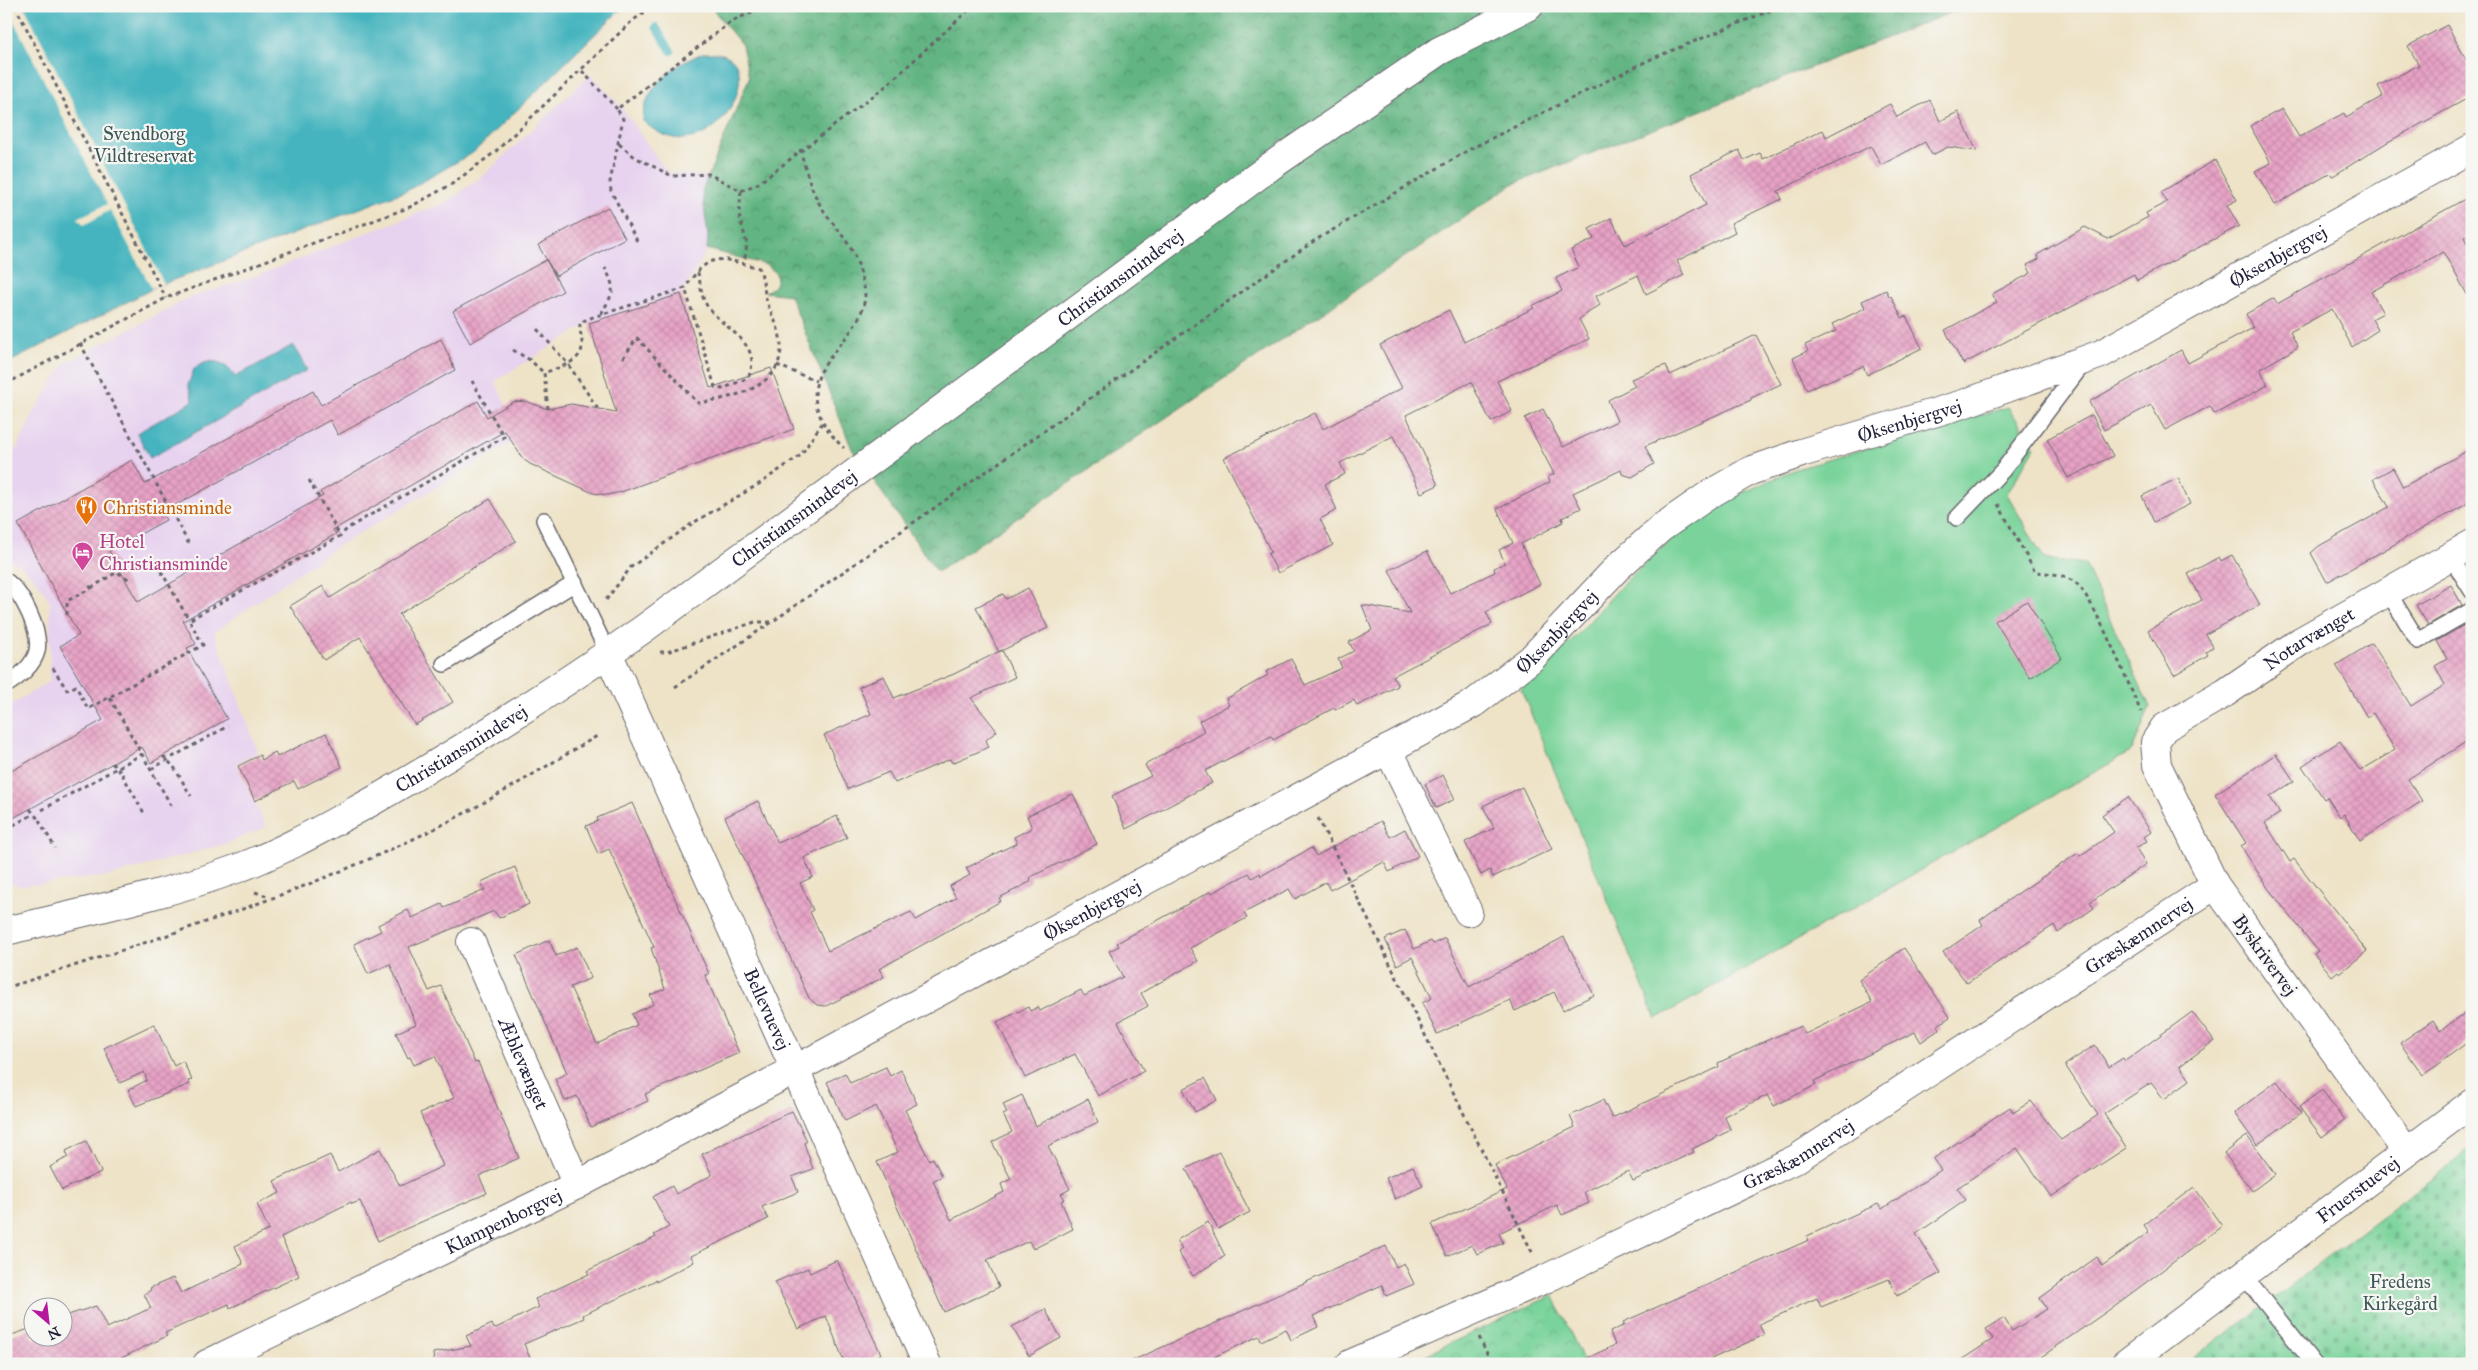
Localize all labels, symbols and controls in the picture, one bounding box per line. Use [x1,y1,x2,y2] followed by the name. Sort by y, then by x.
[93,122,195,167] park label: Svendborg Vildtreservat
[2225,220,2330,292] street label: Øksenbjergvej
[1052,224,1187,331] street label: Christiansmindevej
[1854,394,1964,447] street label: Øksenbjergvej
[727,464,861,572] street label: Christiansmindevej
[75,495,99,526] restaurant icon: Christiansminde
[103,496,232,519] place label: Christiansminde
[99,530,228,575] place label: Hotel Christiansminde
[71,540,95,571] hotel icon: Hotel Christiansminde
[1511,585,1602,678] street label: Øksenbjergvej
[2259,602,2359,675] street label: Notarvænget
[391,699,531,797] street label: Christiansmindevej
[1039,874,1145,945] street label: Øksenbjergvej
[2080,891,2197,979] street label: Græskæmnervej
[2228,910,2302,1000] street label: Byskrivervej
[739,964,796,1053] street label: Bellevuevej
[493,1012,554,1113] street label: Æblevænget
[1739,1113,1858,1194] street label: Græskæmnervej
[2312,1151,2403,1228] street label: Fruerstuevej
[441,1183,565,1259] street label: Klampenborgvej
[2362,1270,2438,1316] park label: Fredens Kirkegård
[22,1298,72,1348] north arrow
[45,1323,63,1343] text: N

